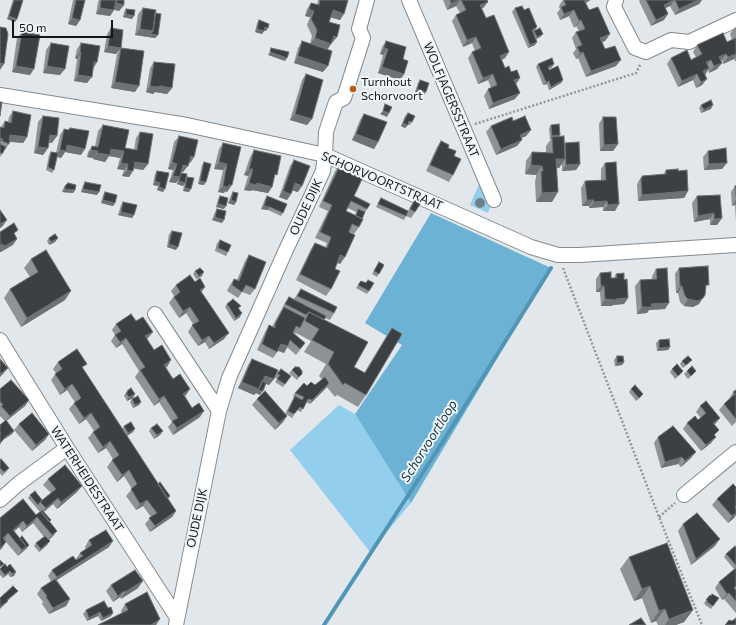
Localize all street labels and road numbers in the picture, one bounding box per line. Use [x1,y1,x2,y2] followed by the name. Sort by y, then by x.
[420,40,482,160] street label: WOLFJAGERSSTRAAT
[319,149,445,213] street label: SCHORVOORTSTRAAT
[287,177,325,237] street label: OUDE DIJK
[48,424,126,534] street label: WATERHEIDESTRAAT
[184,487,210,549] street label: OUDE DIJK

